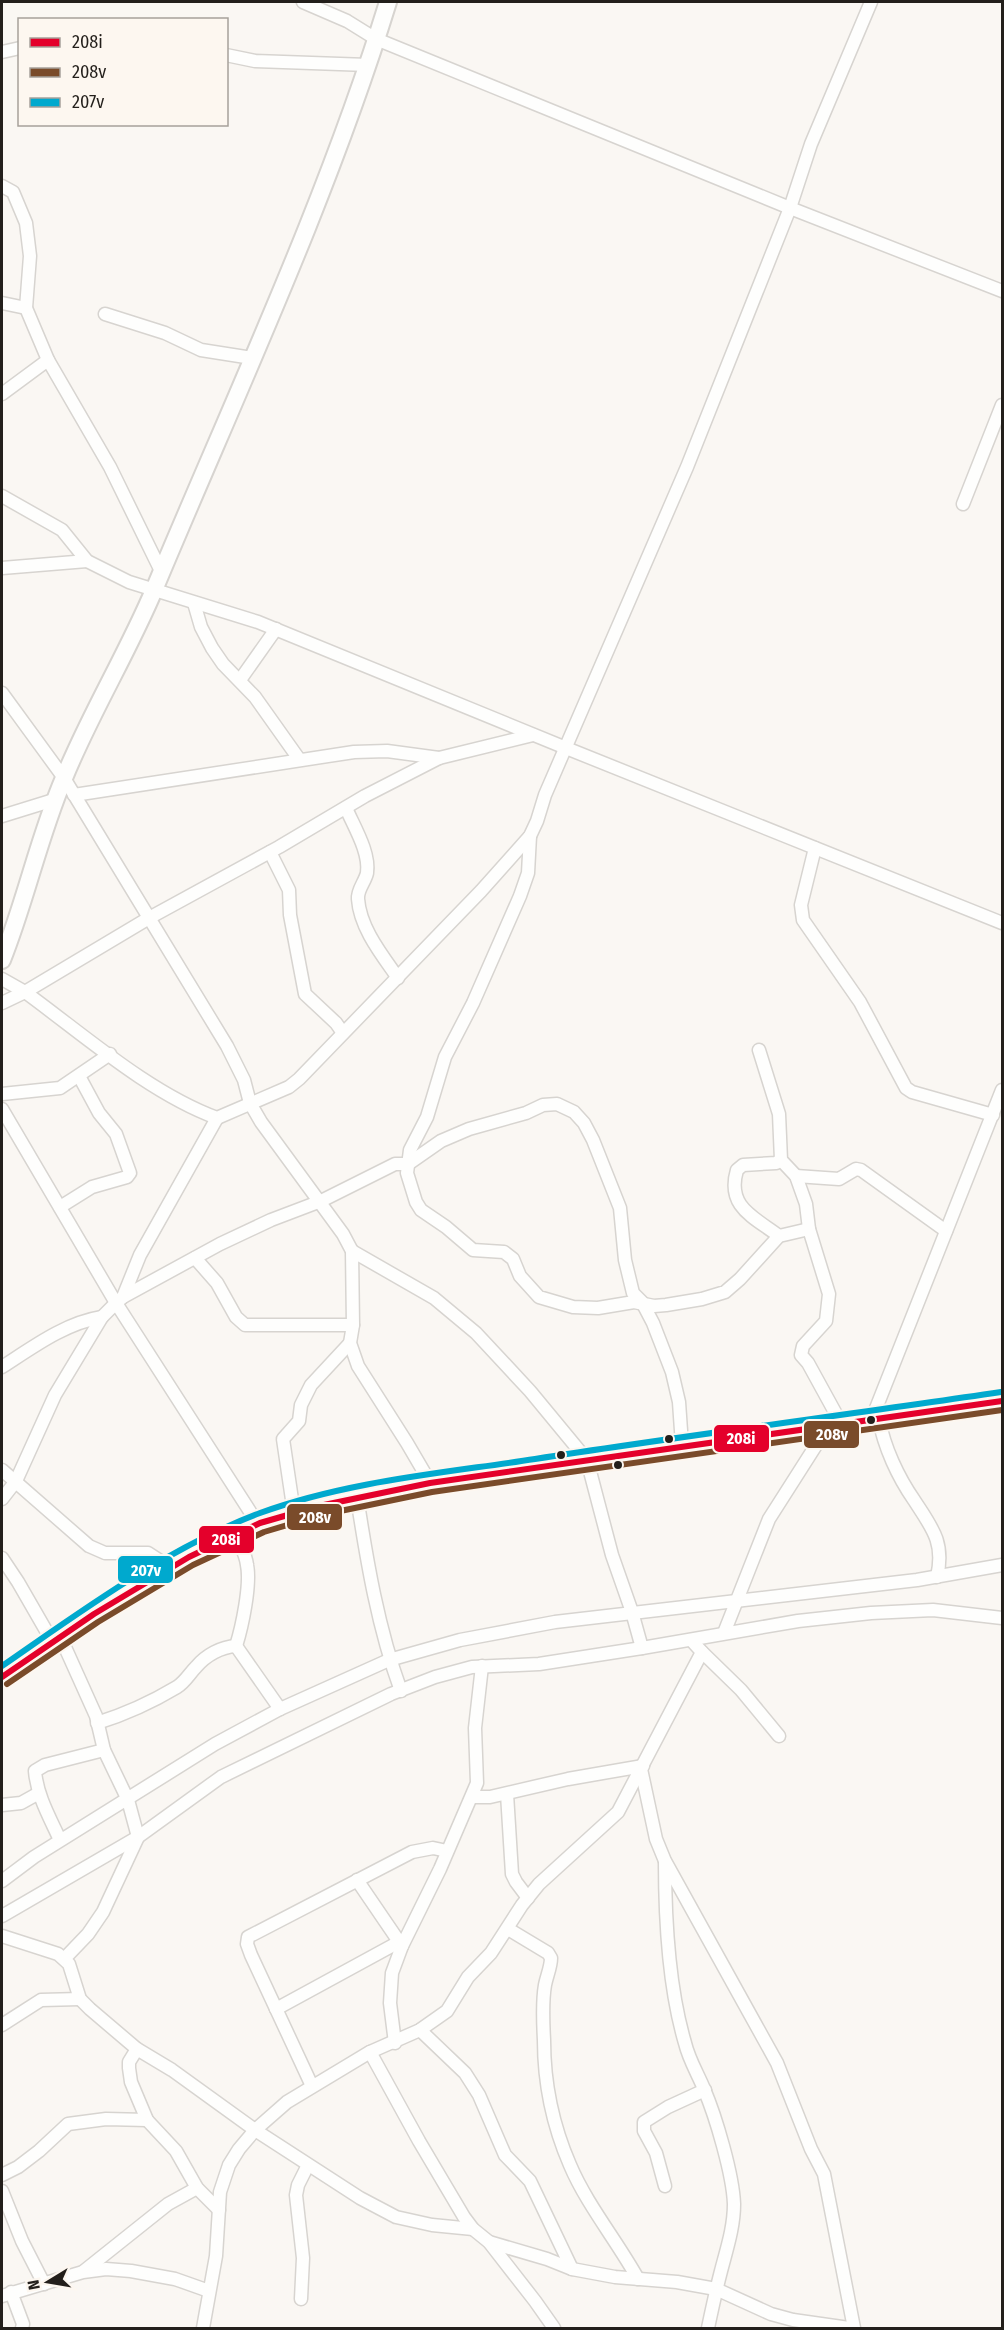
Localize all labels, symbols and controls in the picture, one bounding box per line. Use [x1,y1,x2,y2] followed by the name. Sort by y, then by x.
[18,18,228,126] legend
[72,31,103,53] text: 208i
[72,61,106,83] text: 208v
[72,91,104,113] text: 207v
[865,1414,877,1426] unlabelled marker
[803,1420,860,1449] line badge: 208v
[713,1424,770,1453] line badge: 208i
[815,1425,848,1444] text: 208v
[726,1429,755,1448] text: 208i
[663,1433,675,1445] unlabelled marker
[555,1449,567,1461] unlabelled marker
[612,1459,624,1471] unlabelled marker
[286,1503,343,1531] line badge: 208v
[298,1508,331,1527] text: 208v
[198,1525,255,1554] line badge: 208i
[211,1530,240,1549] text: 208i
[117,1555,174,1584] line badge: 207v
[130,1561,162,1580] text: 207v
[18,2252,78,2312] north arrow
[24,2278,44,2291] text: N

